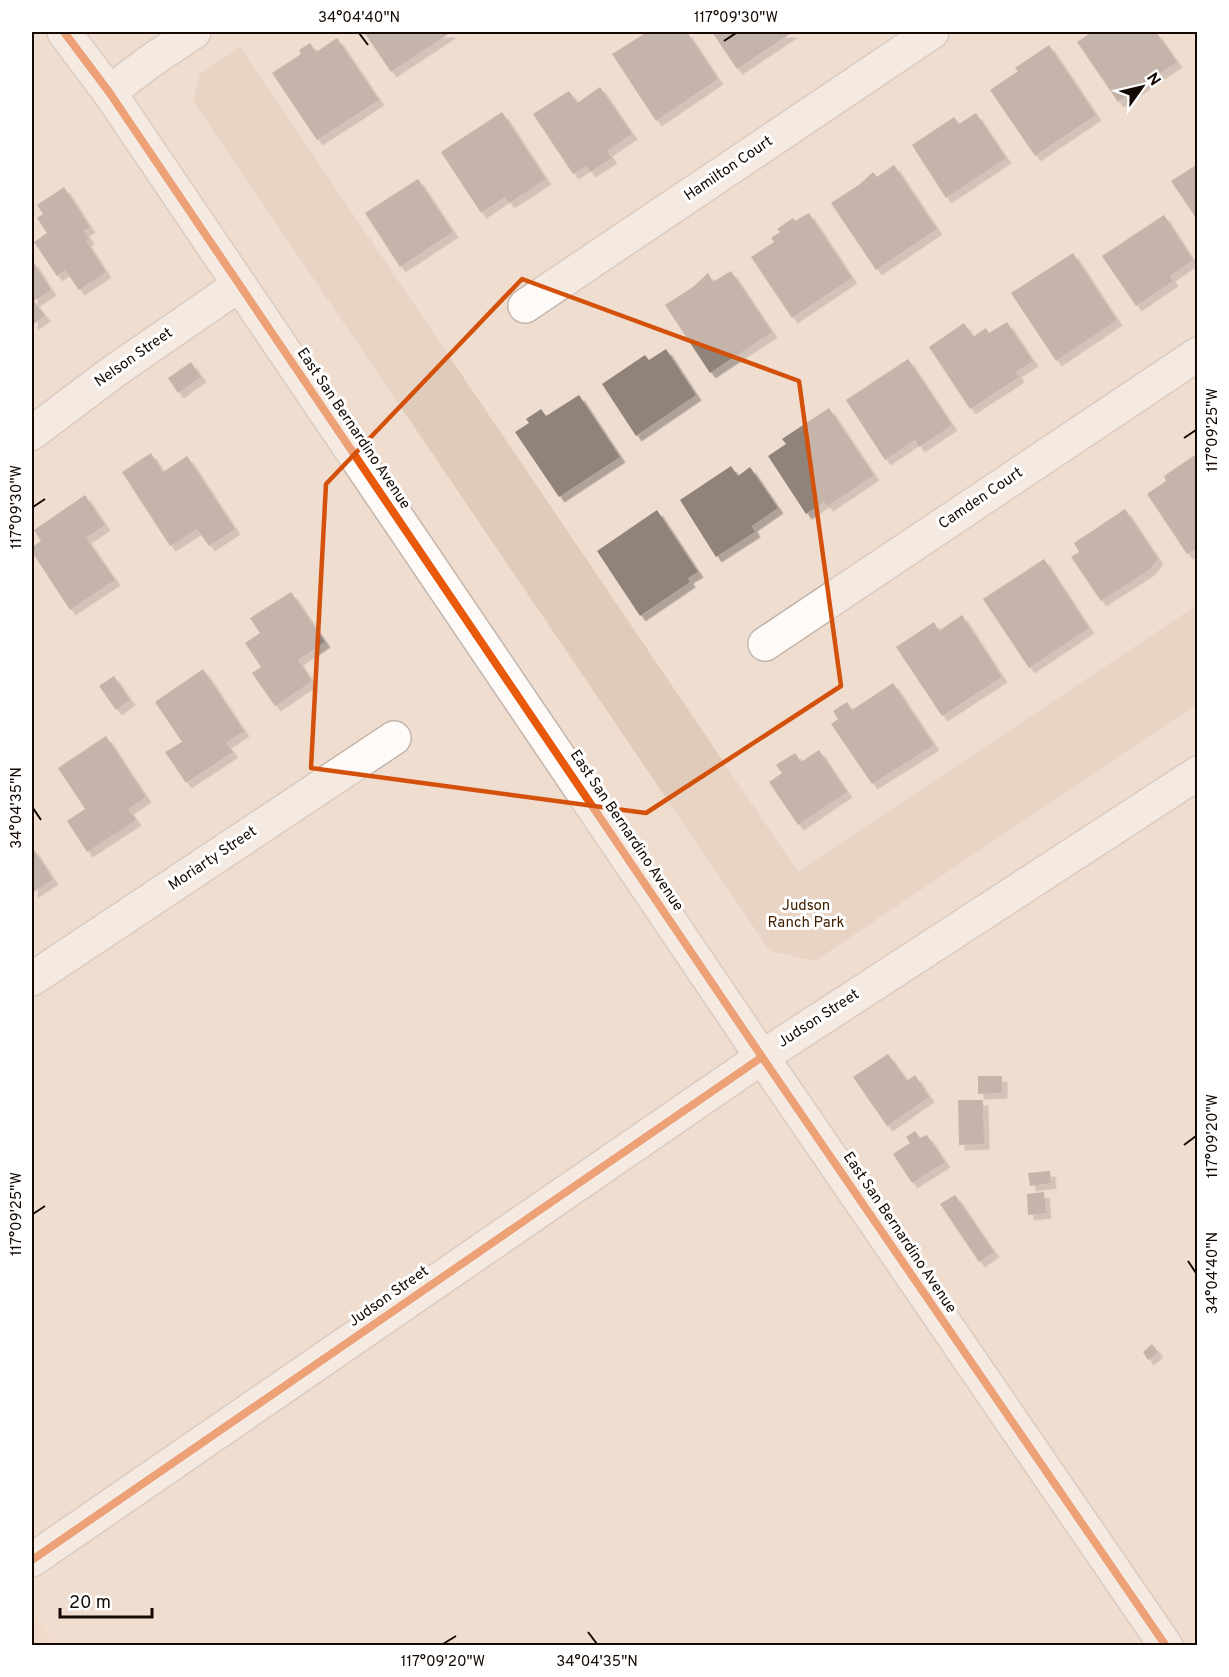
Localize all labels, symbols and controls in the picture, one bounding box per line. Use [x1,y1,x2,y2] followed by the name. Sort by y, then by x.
[318,9,400,28] text: 34°04'40"N
[694,9,778,28] text: 117°09'30"W
[1112,57,1172,117] north arrow
[1141,69,1164,90] text: N
[681,132,777,206] street label: Hamilton Court
[91,324,177,392] street label: Nelson Street
[292,345,414,513] street label: East San Bernardino Avenue
[1204,388,1223,472] text: 117°09'25"W
[935,464,1027,534] street label: Camden Court
[8,465,27,549] text: 117°09'30"W
[565,747,687,915] street label: East San Bernardino Avenue
[8,767,27,849] text: 34°04'35"N
[165,823,261,895] street label: Moriarty Street
[767,897,845,933] park label: Judson Ranch Park
[775,986,863,1052] street label: Judson Street
[1204,1094,1223,1178] text: 117°09'20"W
[838,1149,960,1317] street label: East San Bernardino Avenue
[8,1172,27,1256] text: 117°09'25"W
[1204,1232,1223,1314] text: 34°04'40"N
[345,1262,433,1332] street label: Judson Street
[60,1581,152,1619] scale bar
[69,1592,111,1615] text: 20 m
[401,1653,485,1672] text: 117°09'20"W
[556,1653,638,1672] text: 34°04'35"N

